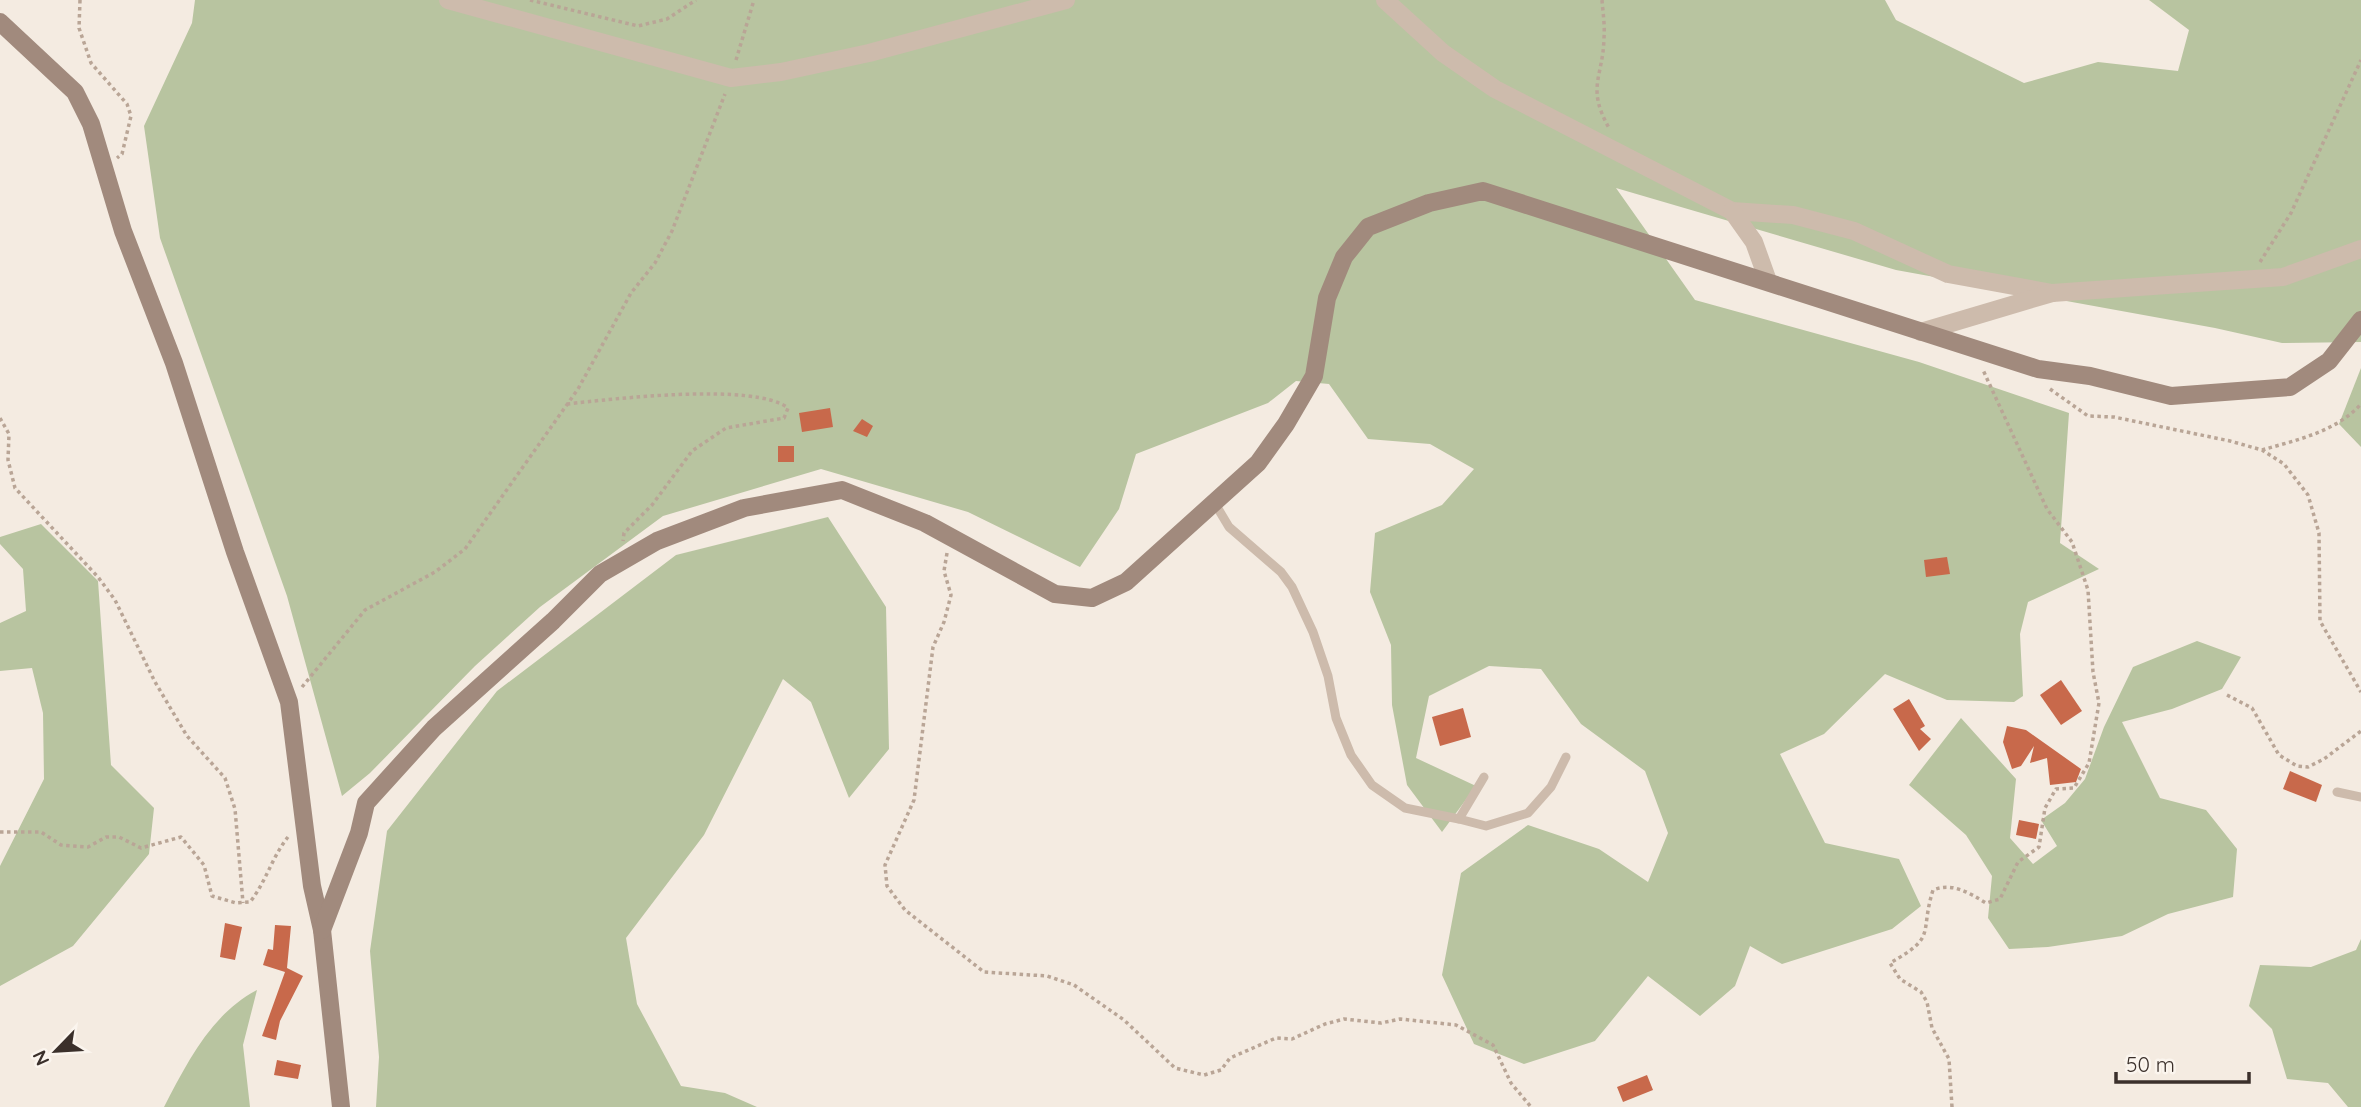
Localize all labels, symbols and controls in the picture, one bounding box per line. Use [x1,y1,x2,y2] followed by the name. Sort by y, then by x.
[21,1016,91,1086] north arrow
[2116,1040,2249,1084] scale bar
[27,1047,54,1070] text: N
[2126,1051,2175,1077] text: 50 m

